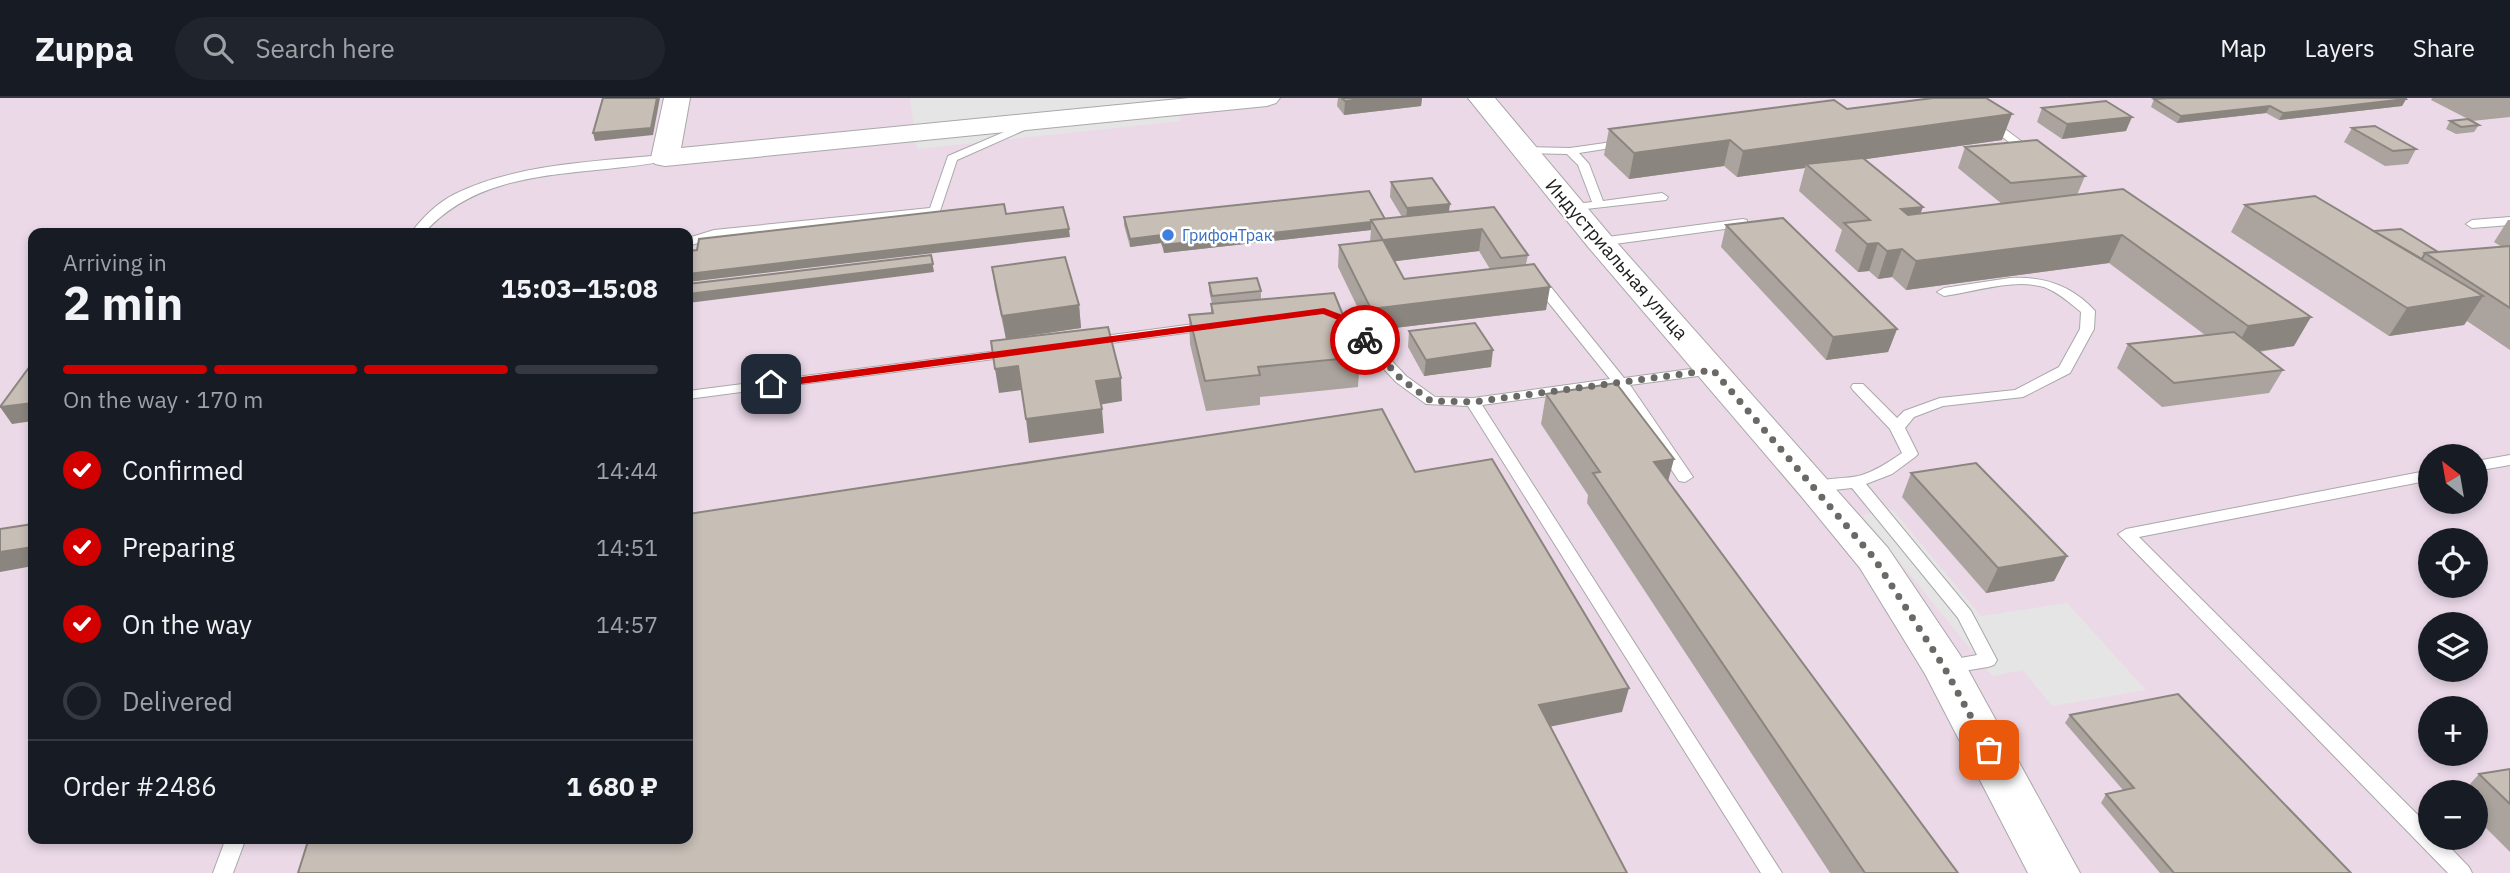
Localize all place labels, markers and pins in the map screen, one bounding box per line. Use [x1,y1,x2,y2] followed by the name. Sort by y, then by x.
[1182,225,1273,245] place label: ГрифонТрак
[1160,227,1176,243] marker: ГрифонТрак
[741,354,801,414] pin
[1959,720,2019,780] pin

